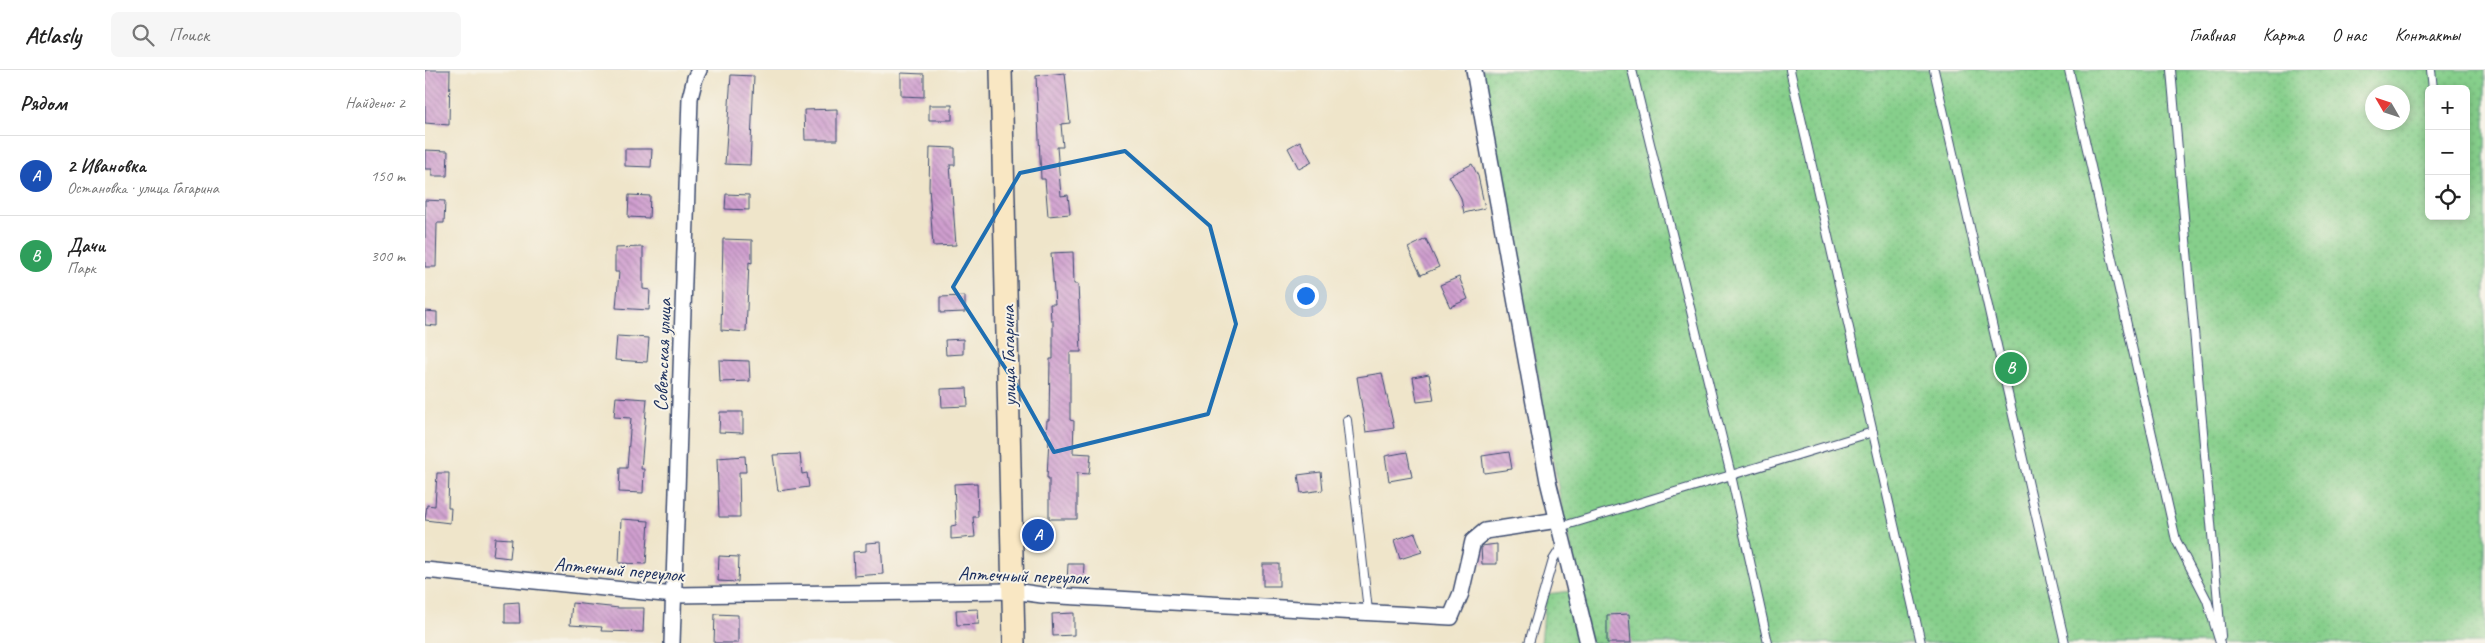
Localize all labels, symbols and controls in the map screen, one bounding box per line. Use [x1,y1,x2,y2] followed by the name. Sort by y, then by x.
[111,12,461,57] search box
[25,20,81,50] text: Atlasly
[129,21,157,49] icon: search
[169,23,209,47] text: Поиск
[2190,24,2235,46] text: Главная
[2263,24,2304,46] text: Карта
[2332,24,2367,46] text: О нас
[2395,24,2460,46] text: Контакты
[2365,85,2410,130] north arrow
[2425,85,2470,220] map controls
[2425,85,2470,130] button: +
[20,90,67,116] text: Рядом
[345,93,405,113] text: Найдено: 2
[2425,130,2470,175] button: −
[67,154,146,178] text: 2 Ивановка
[32,166,40,186] text: A
[371,166,405,186] text: 150 m
[2425,175,2470,220] button: locate
[67,178,219,198] text: Остановка · улица Гагарина
[67,234,105,258] text: Дачи
[32,246,40,266] text: B
[371,246,405,266] text: 300 m
[67,258,96,278] text: Парк
[1293,283,1319,309] your location
[648,297,677,412] street label: Советская улица
[995,304,1022,408] street label: улица Гагарина
[1995,349,2027,387] pin: B
[1022,516,1054,554] pin: A
[553,551,687,588] street label: Аптечный переулок
[957,561,1090,590] street label: Аптечный переулок

